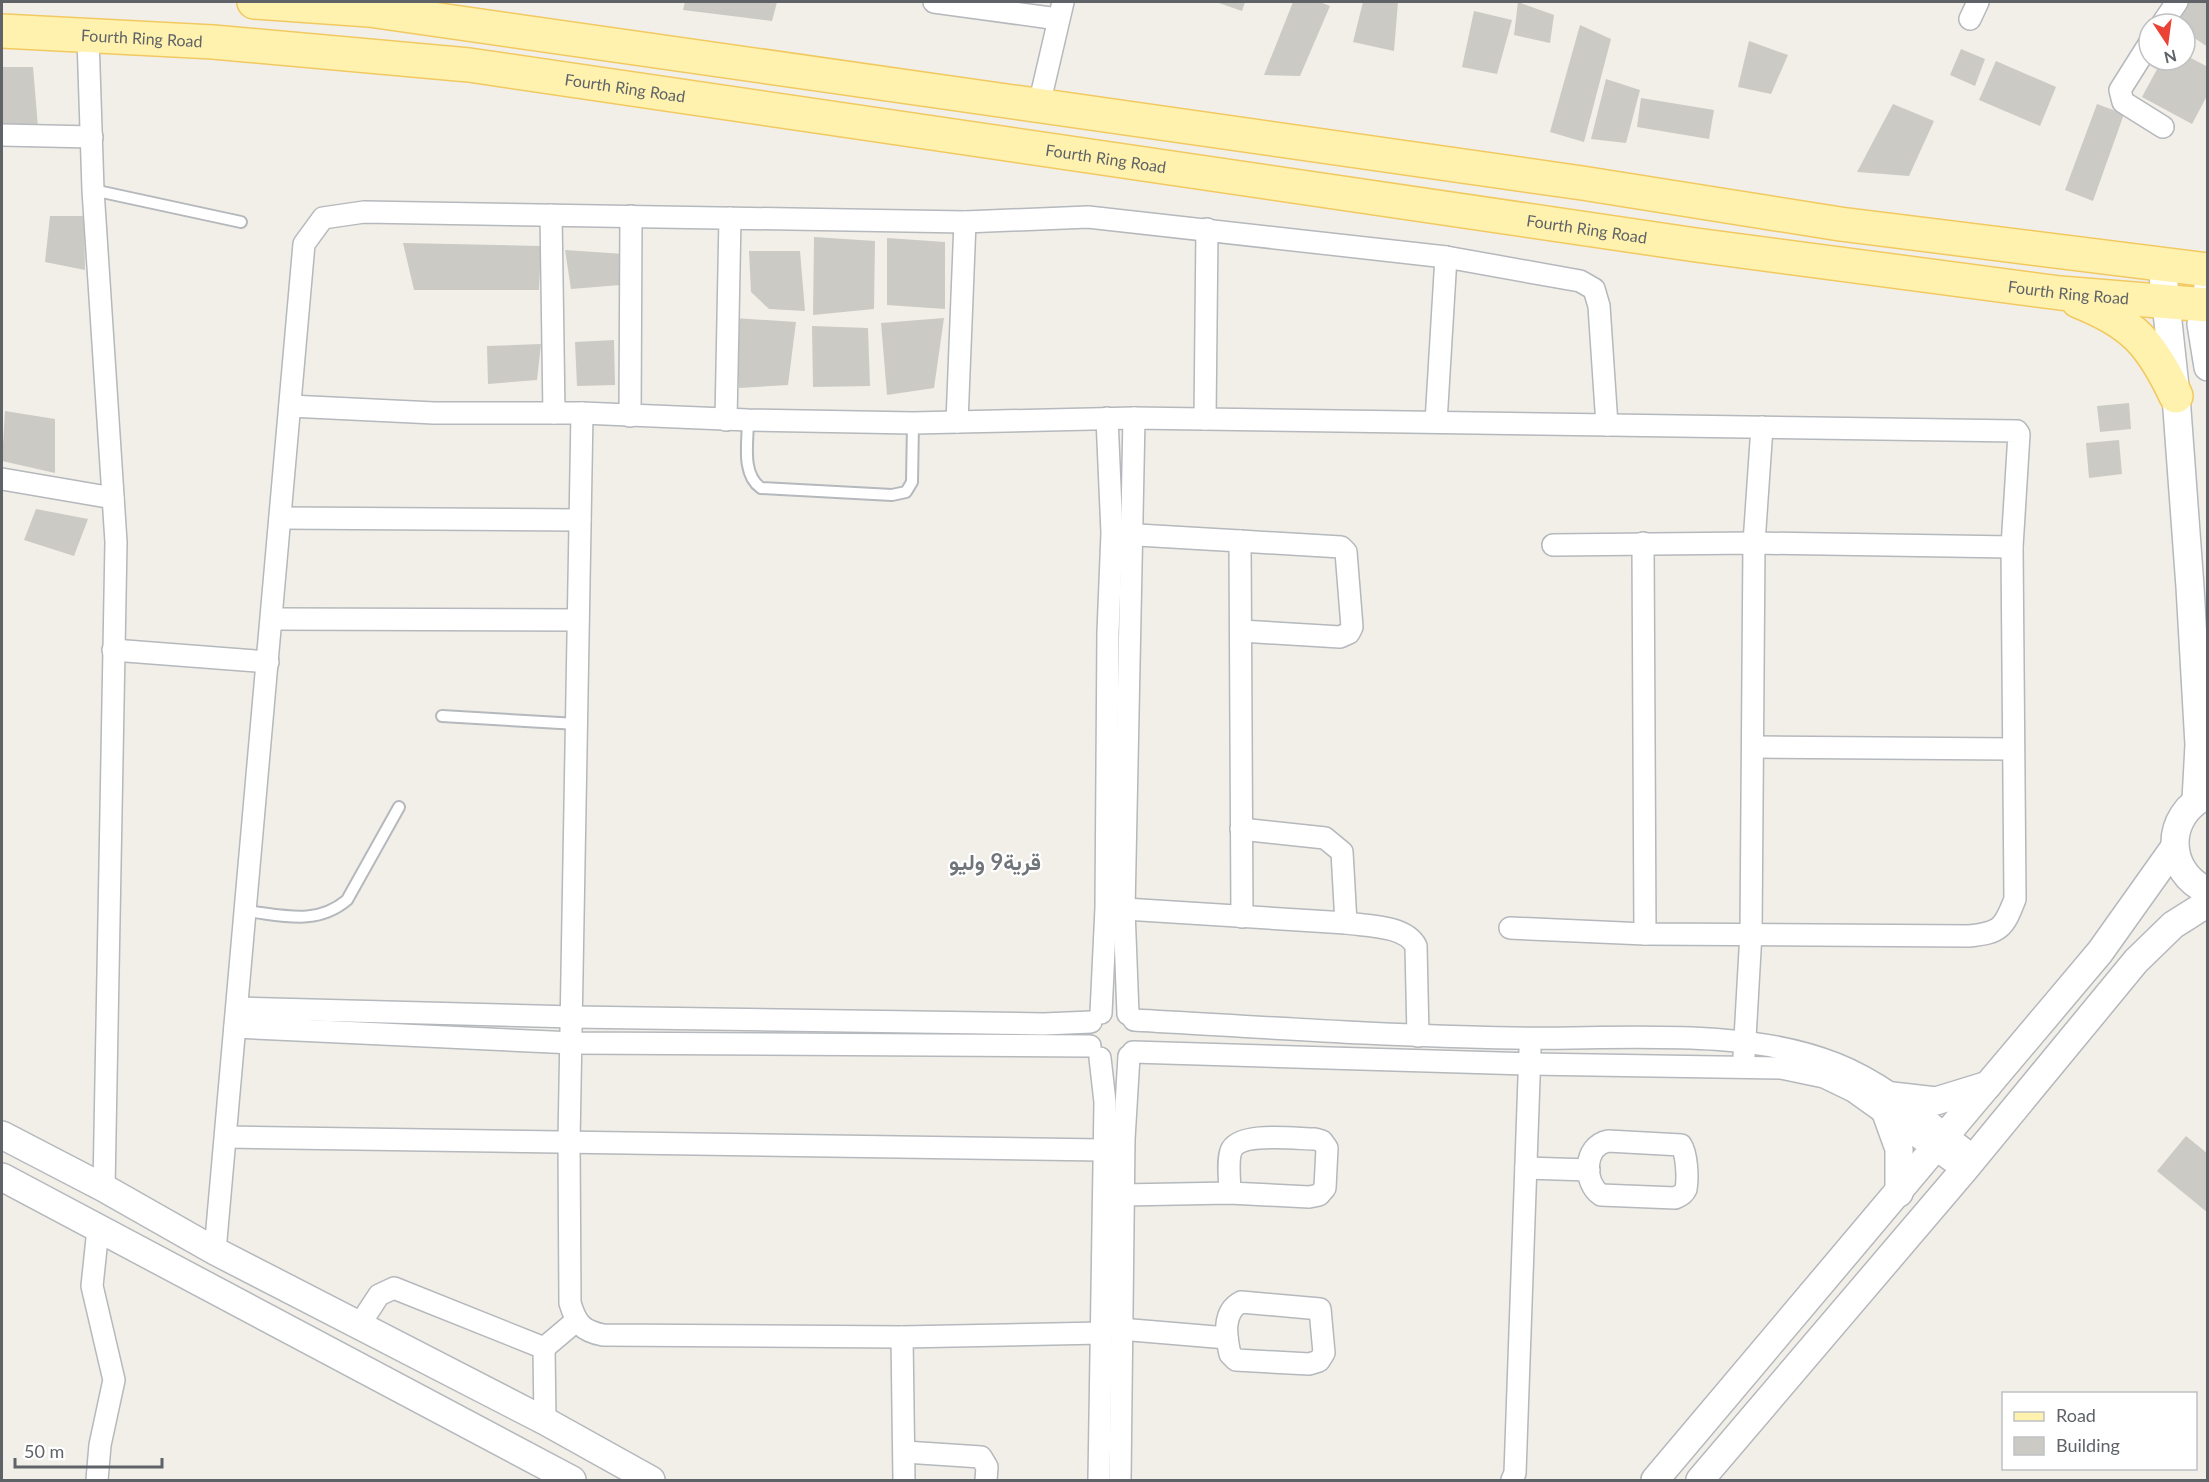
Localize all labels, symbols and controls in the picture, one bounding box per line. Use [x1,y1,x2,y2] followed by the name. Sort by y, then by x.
[2137,12,2197,72] north arrow
[81,25,203,50] street label: Fourth Ring Road
[2162,46,2179,68] text: N
[564,69,687,106] street label: Fourth Ring Road
[1044,140,1167,176] street label: Fourth Ring Road
[1525,210,1648,247] street label: Fourth Ring Road
[2007,276,2130,308] street label: Fourth Ring Road
[949,848,1041,876] district label: قرية9 وليو
[2002,1392,2197,1470] legend
[2056,1404,2096,1426] text: Road
[15,1431,162,1469] scale bar
[2056,1434,2120,1456] text: Building
[24,1440,64,1462] text: 50 m

